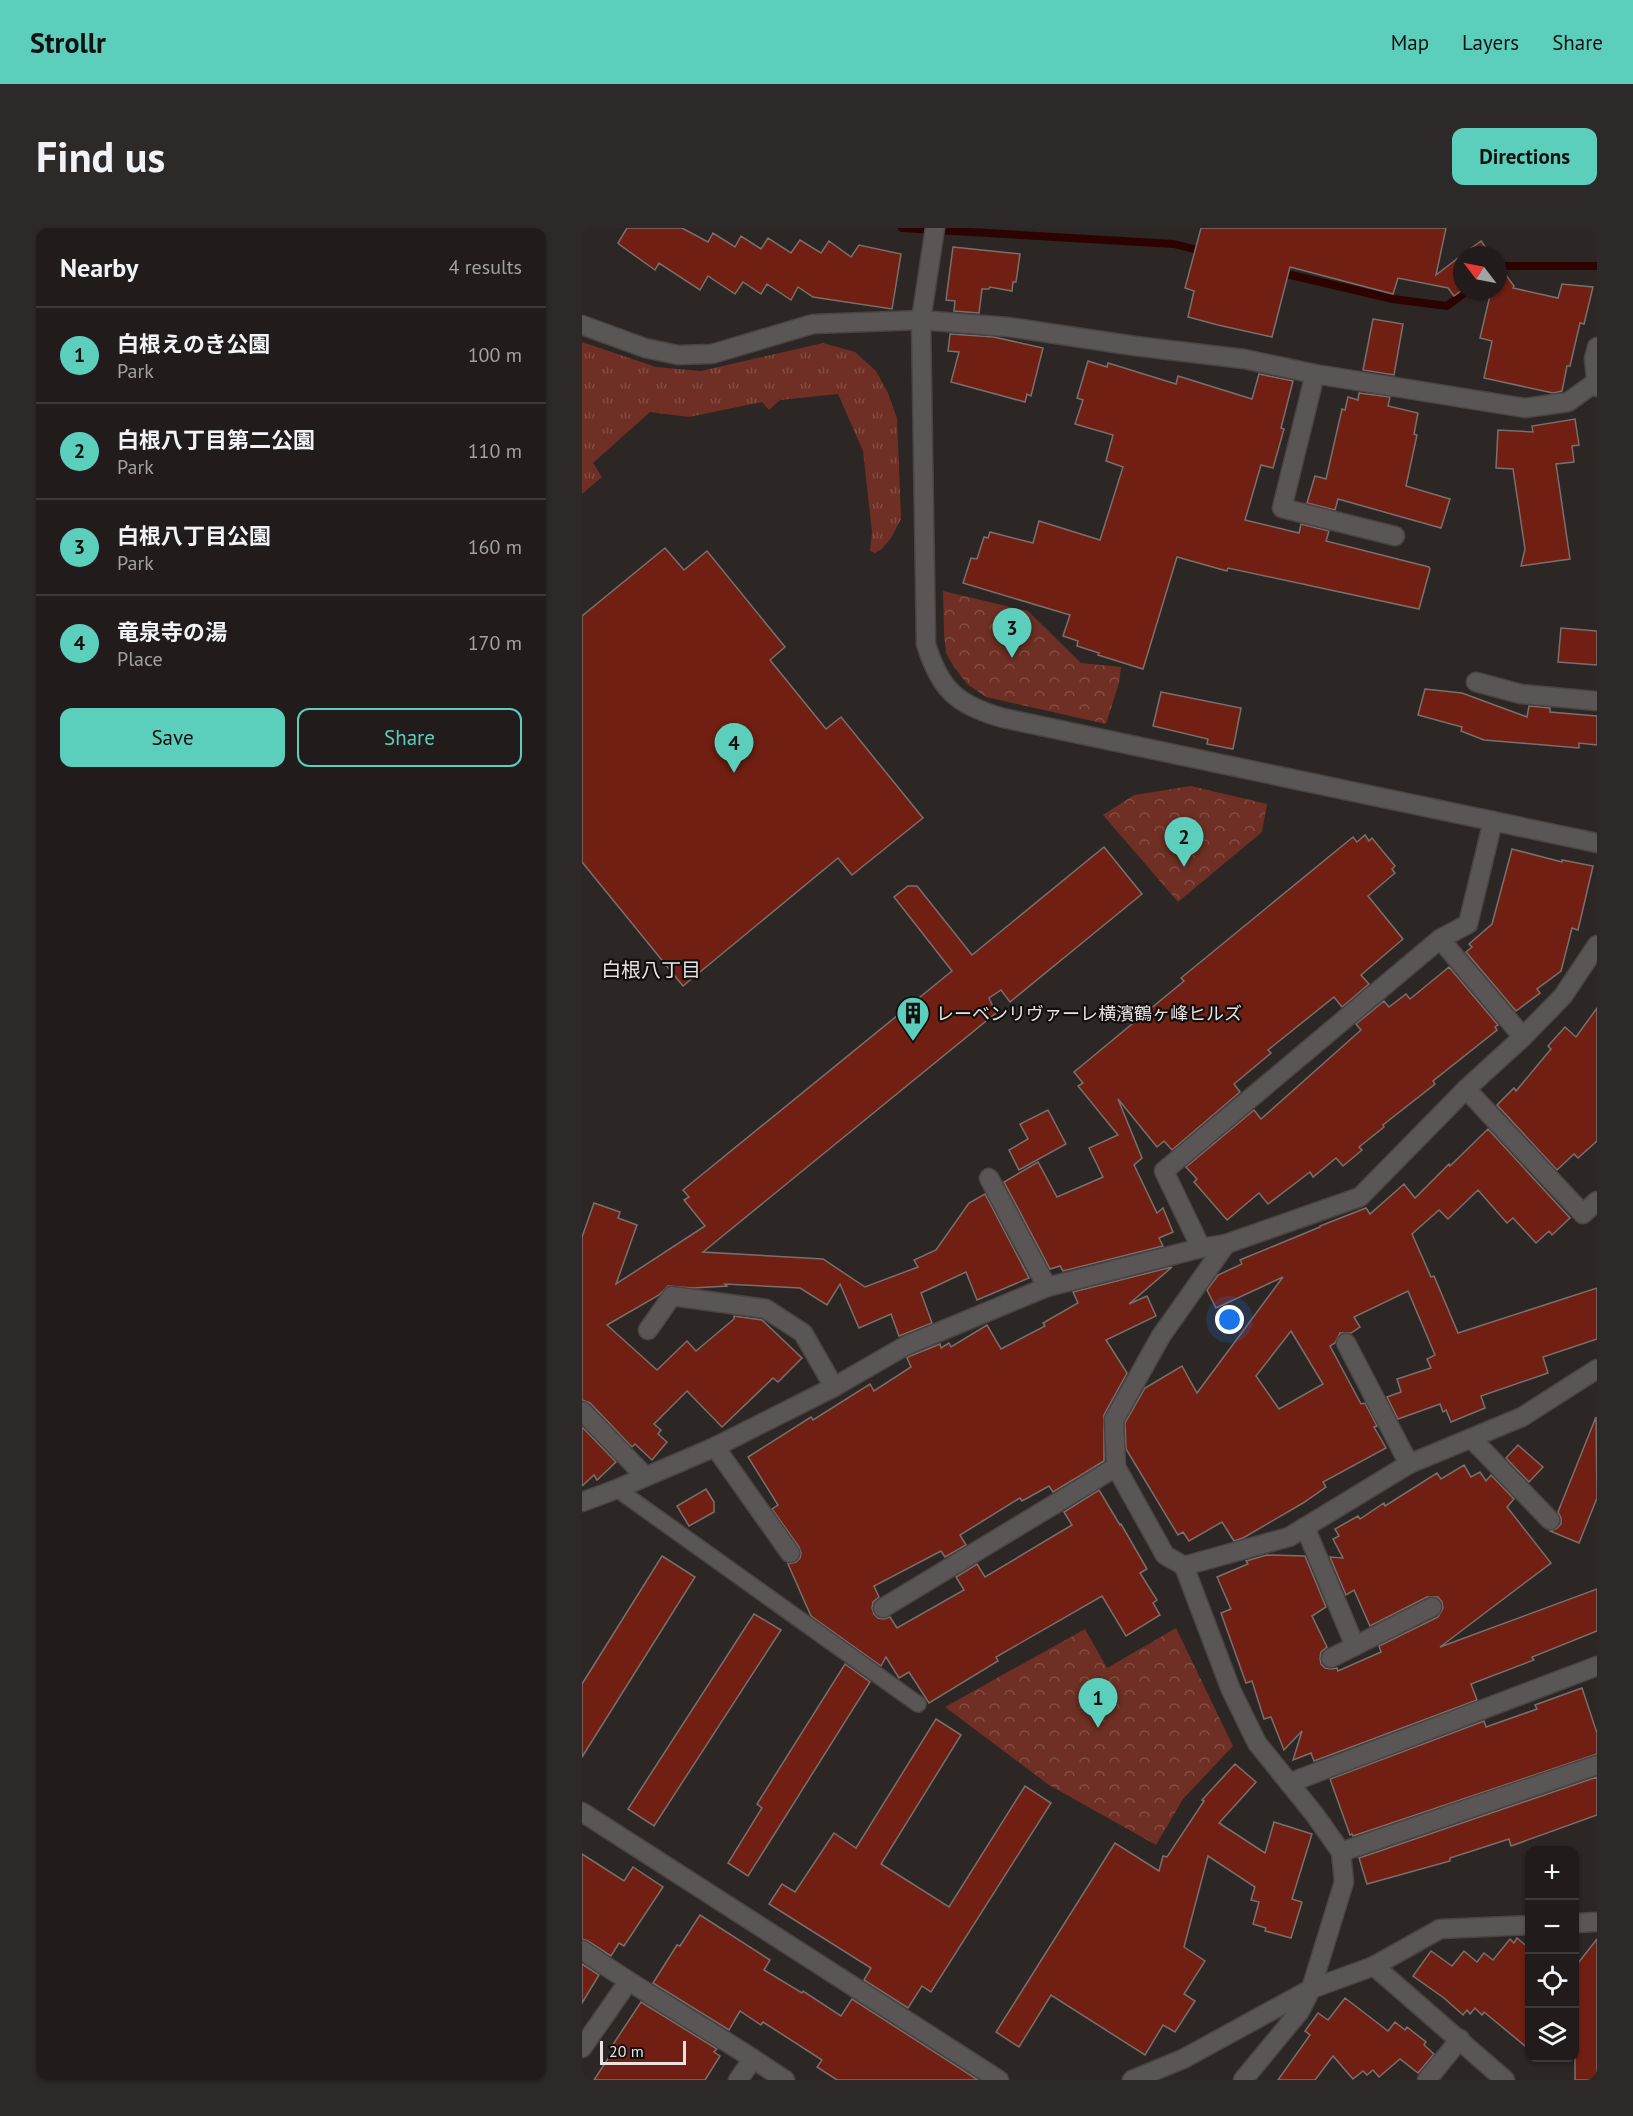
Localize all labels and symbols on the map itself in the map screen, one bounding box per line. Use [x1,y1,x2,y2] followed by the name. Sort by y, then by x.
[1453,246,1507,300] north arrow
[992,608,1032,658] pin: 3
[714,724,754,773] pin: 4
[1164,818,1204,867] pin: 2
[601,957,701,983] district label: 白根八丁目
[895,995,931,1042] building icon: レーベンリヴァーレ横濱鶴ヶ峰ヒルズ
[936,1002,1242,1025] place label: レーベンリヴァーレ横濱鶴ヶ峰ヒルズ
[1215,1305,1244,1334] your location
[1078,1678,1118,1728] pin: 1
[600,2038,686,2066] scale bar

